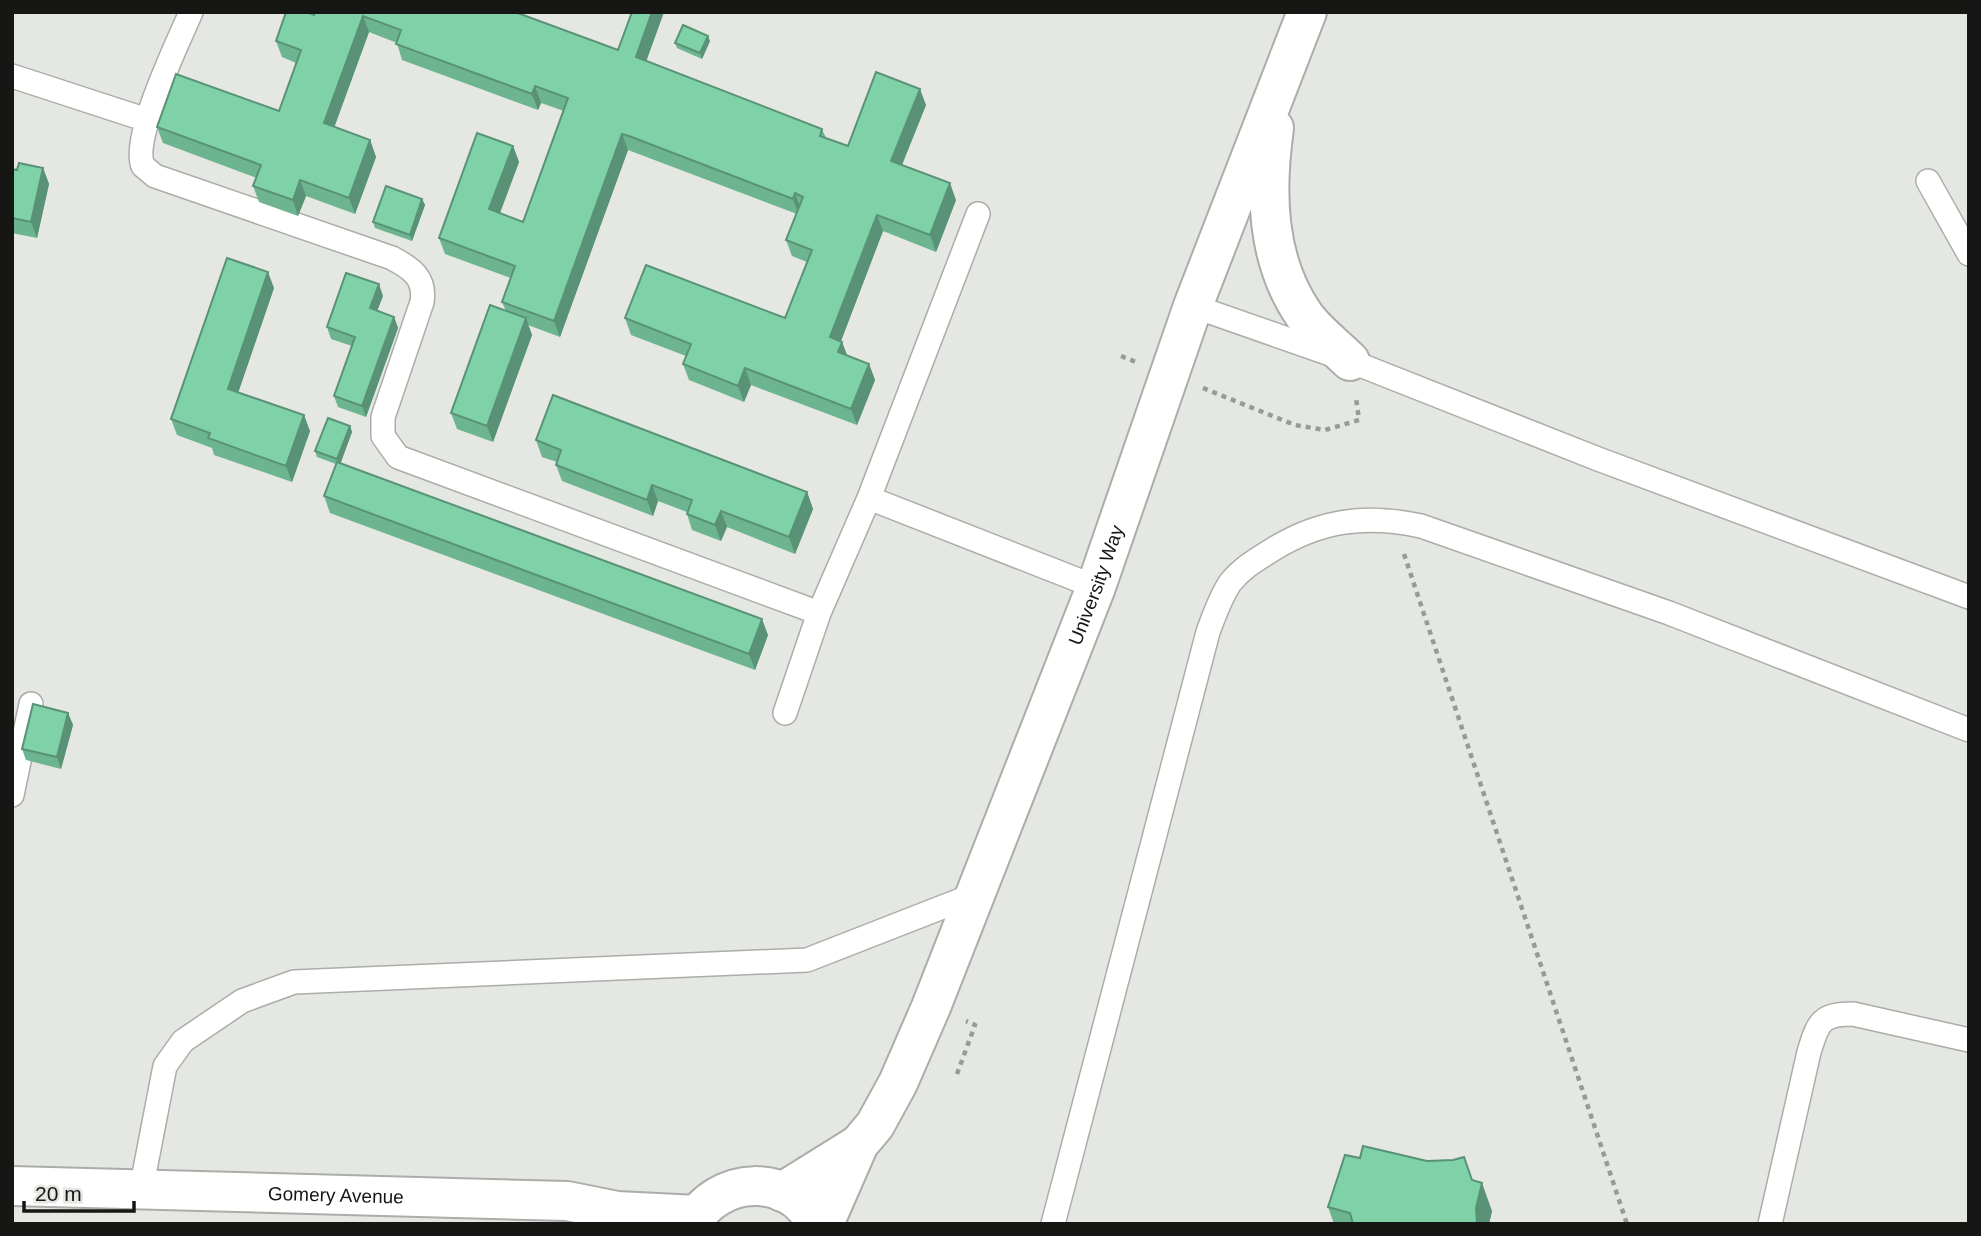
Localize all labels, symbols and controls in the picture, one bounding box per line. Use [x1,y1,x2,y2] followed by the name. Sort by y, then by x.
[1064,522,1127,648] street label: University Way
[24,1170,135,1214] scale bar
[35,1182,82,1205] text: 20 m
[268,1182,404,1207] street label: Gomery Avenue

